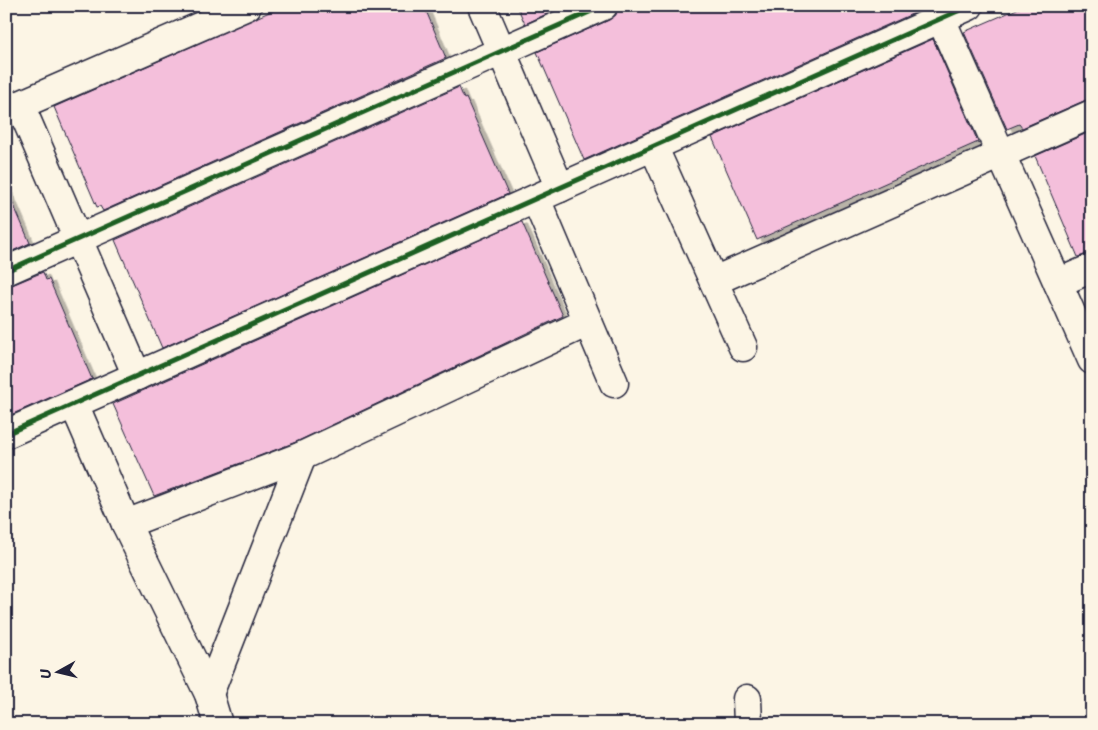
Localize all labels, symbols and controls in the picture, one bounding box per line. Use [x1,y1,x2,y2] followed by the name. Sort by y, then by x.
[32,648,82,698] north arrow
[32,667,59,680] text: U

